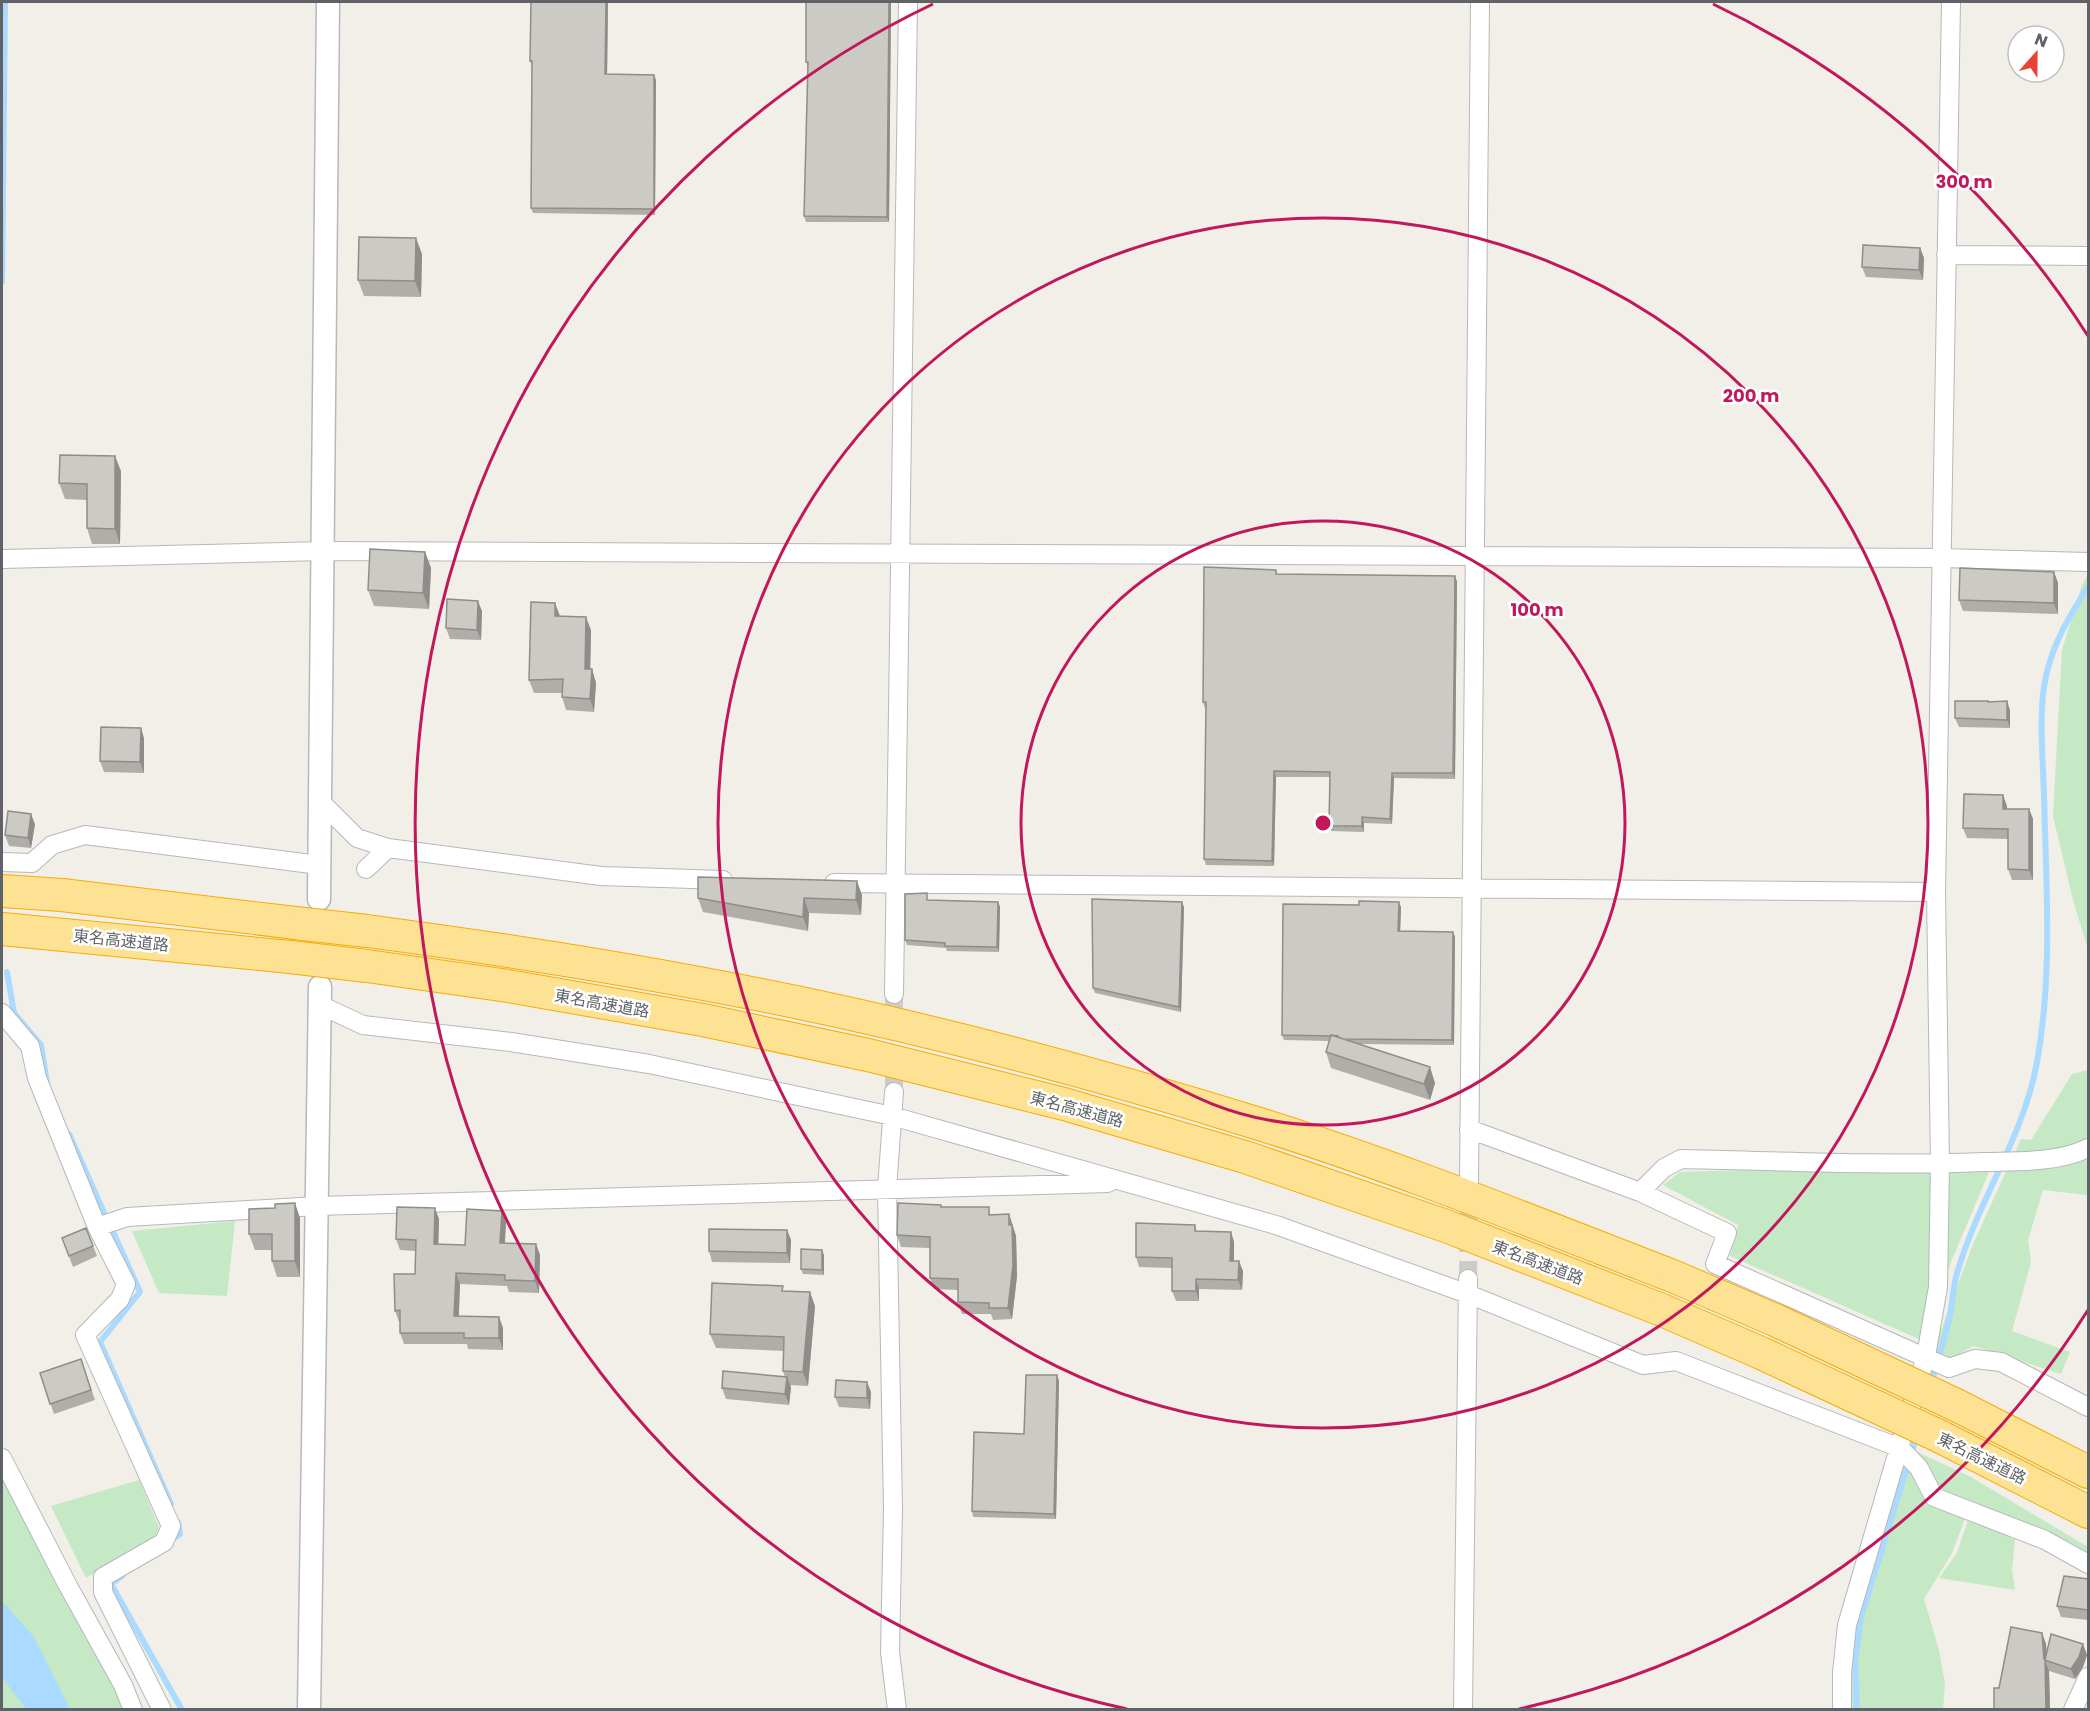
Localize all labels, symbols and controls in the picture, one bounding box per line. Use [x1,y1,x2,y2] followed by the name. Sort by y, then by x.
[2006,24,2066,84] north arrow
[2031,28,2051,53] text: N
[1935,169,1993,194] text: 300 m
[1723,383,1779,408] text: 200 m
[1510,597,1564,622] text: 100 m
[1313,813,1333,833] centre of rings
[72,924,170,957] street label: 東名高速道路
[553,984,651,1023] street label: 東名高速道路
[1028,1086,1126,1133] street label: 東名高速道路
[1489,1235,1587,1290] street label: 東名高速道路
[1934,1427,2030,1490] street label: 東名高速道路

